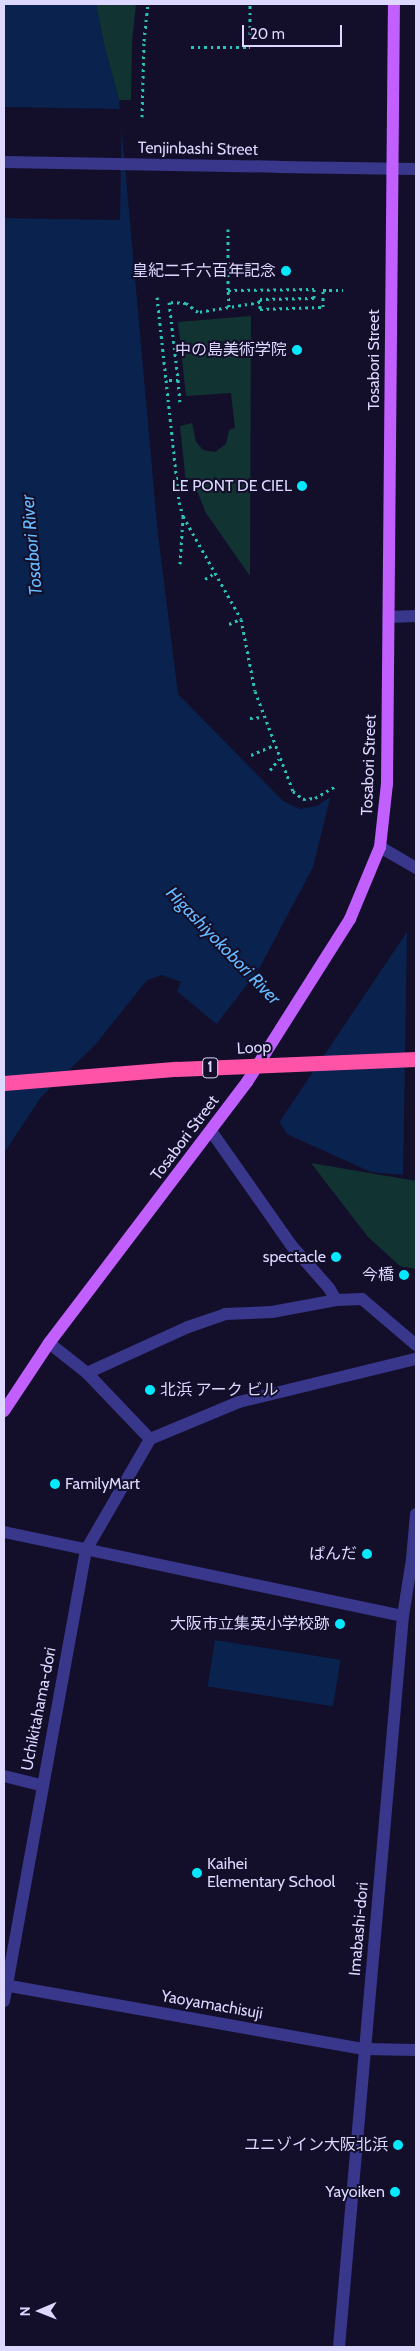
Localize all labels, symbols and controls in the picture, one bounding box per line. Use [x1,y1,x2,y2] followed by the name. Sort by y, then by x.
[245,15,345,47] scale bar
[250,25,285,43] text: 20 m
[138,138,258,160] street label: Tenjinbashi Street
[132,261,276,281] place label: 皇紀二千六百年記念
[280,265,292,277] marker: 皇紀二千六百年記念
[364,309,384,411] street label: Tosabori Street
[175,340,287,360] place label: 中の島美術学院
[291,344,303,356] marker: 中の島美術学院
[172,476,292,496] place label: LE PONT DE CIEL
[296,480,308,492] marker: LE PONT DE CIEL
[17,494,47,596] water label: Tosabori River
[358,714,380,816] street label: Tosabori Street
[161,883,285,1009] water label: Higashiyokobori River
[236,1038,272,1058] street label: Loop
[201,1056,219,1080] road number: 1
[147,1092,223,1184] street label: Tosabori Street
[263,1247,326,1267] place label: spectacle
[330,1251,342,1263] marker: spectacle
[362,1265,394,1285] place label: 今橋
[398,1269,410,1281] marker: 今橋
[160,1380,278,1400] place label: 北浜 アーク ビル
[144,1384,156,1396] marker: 北浜 アーク ビル
[65,1474,140,1494] place label: FamilyMart
[49,1478,61,1490] marker: FamilyMart
[309,1544,357,1564] place label: ぱんだ
[361,1548,373,1560] marker: ぱんだ
[170,1614,330,1634] place label: 大阪市立集英小学校跡
[334,1618,346,1630] marker: 大阪市立集英小学校跡
[18,1646,60,1772] street label: Uchikitahama-dori
[207,1854,335,1892] place label: Kaihei Elementary School
[191,1867,203,1879] marker: Kaihei Elementary School
[345,1881,373,1977] street label: Imabashi-dori
[160,1987,264,2023] street label: Yaoyamachisuji
[244,2135,388,2155] place label: ユニゾイン大阪北浜
[392,2139,404,2151] marker: ユニゾイン大阪北浜
[326,2182,385,2202] place label: Yayoiken
[389,2186,401,2198] marker: Yayoiken
[15,2286,65,2336] north arrow
[16,2306,34,2316] text: N

